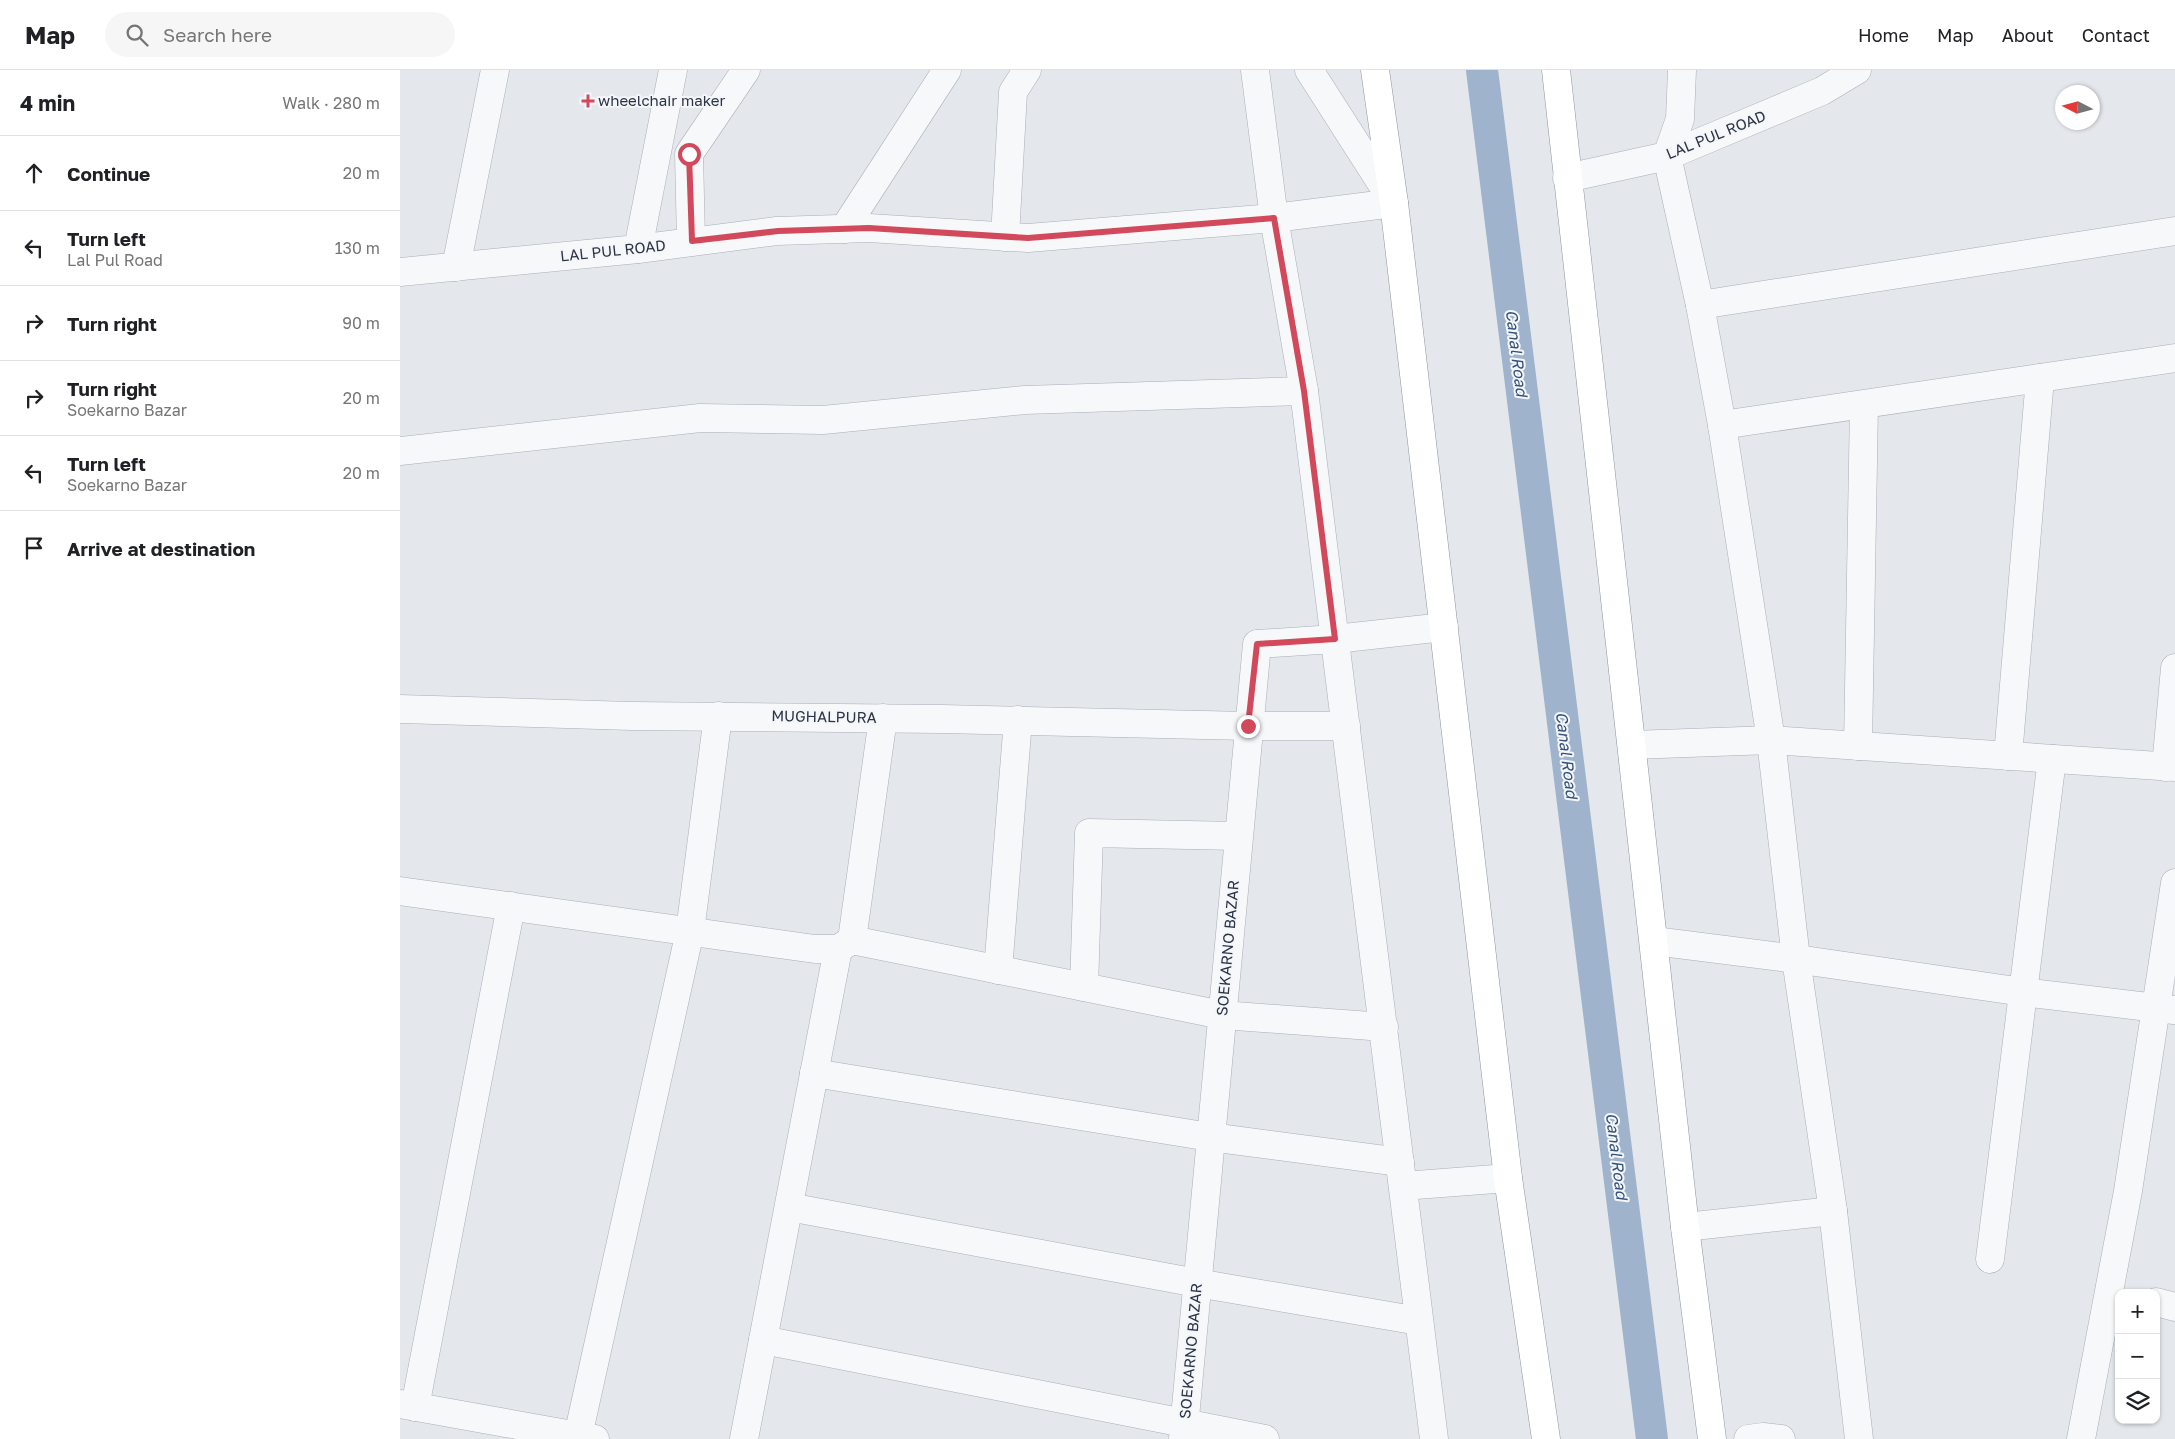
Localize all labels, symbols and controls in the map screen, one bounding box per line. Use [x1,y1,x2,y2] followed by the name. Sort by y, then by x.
[105,12,455,57] search box
[25,20,75,49] text: Map
[123,21,151,49] icon: search
[163,23,272,46] text: Search here
[1858,24,1909,46] text: Home
[1937,24,1974,46] text: Map
[2002,24,2054,46] text: About
[2082,24,2150,46] text: Contact
[2055,85,2100,130] north arrow
[20,90,75,116] text: 4 min
[598,91,726,109] place label: wheelchair maker
[282,93,380,113] text: Walk · 280 m
[582,95,594,107] marker: wheelchair maker
[1663,106,1768,162] street label: LAL PUL ROAD
[678,143,701,166] route start
[20,159,48,187] icon: ahead
[67,162,150,185] text: Continue
[343,163,380,183] text: 20 m
[67,227,146,250] text: Turn left
[20,234,48,262] icon: left
[559,236,667,264] street label: LAL PUL ROAD
[335,238,380,258] text: 130 m
[67,250,163,270] text: Lal Pul Road
[20,309,48,337] icon: right
[1502,309,1532,400] water label: Canal Road
[67,312,157,335] text: Turn right
[342,313,380,333] text: 90 m
[67,377,157,400] text: Turn right
[20,384,48,412] icon: right
[343,388,380,408] text: 20 m
[67,400,187,420] text: Soekarno Bazar
[67,452,146,475] text: Turn left
[20,459,48,487] icon: left
[343,463,380,483] text: 20 m
[67,475,187,495] text: Soekarno Bazar
[20,534,48,562] icon: arrive
[67,537,255,560] text: Arrive at destination
[771,706,877,726] street label: MUGHALPURA
[1552,711,1582,802] water label: Canal Road
[1237,715,1260,738] route end
[1212,879,1242,1016] street label: SOEKARNO BAZAR
[1602,1112,1632,1203] water label: Canal Road
[1175,1282,1205,1419] street label: SOEKARNO BAZAR
[2115,1289,2160,1424] map controls
[2115,1289,2160,1334] button: +
[2115,1334,2160,1379] button: −
[2115,1379,2160,1424] button: layers

